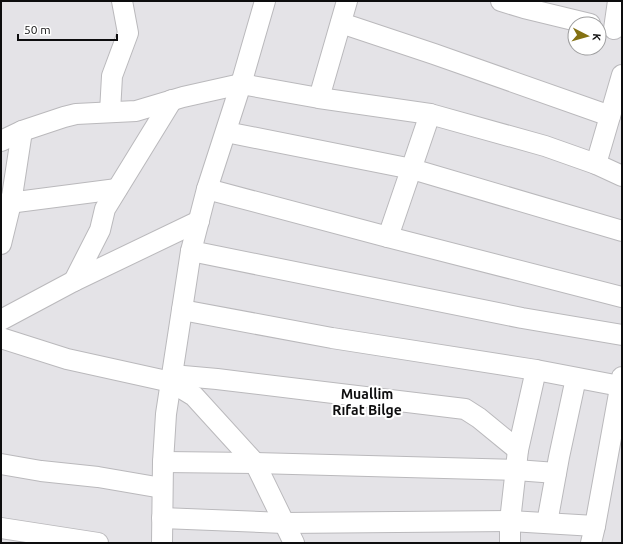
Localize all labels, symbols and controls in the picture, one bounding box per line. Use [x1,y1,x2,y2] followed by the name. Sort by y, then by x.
[18,16,117,42] scale bar
[567,16,607,56] north arrow
[24,23,51,36] text: 50 m
[591,33,603,42] text: K
[332,386,402,418] district label: Muallim Rıfat Bilge

